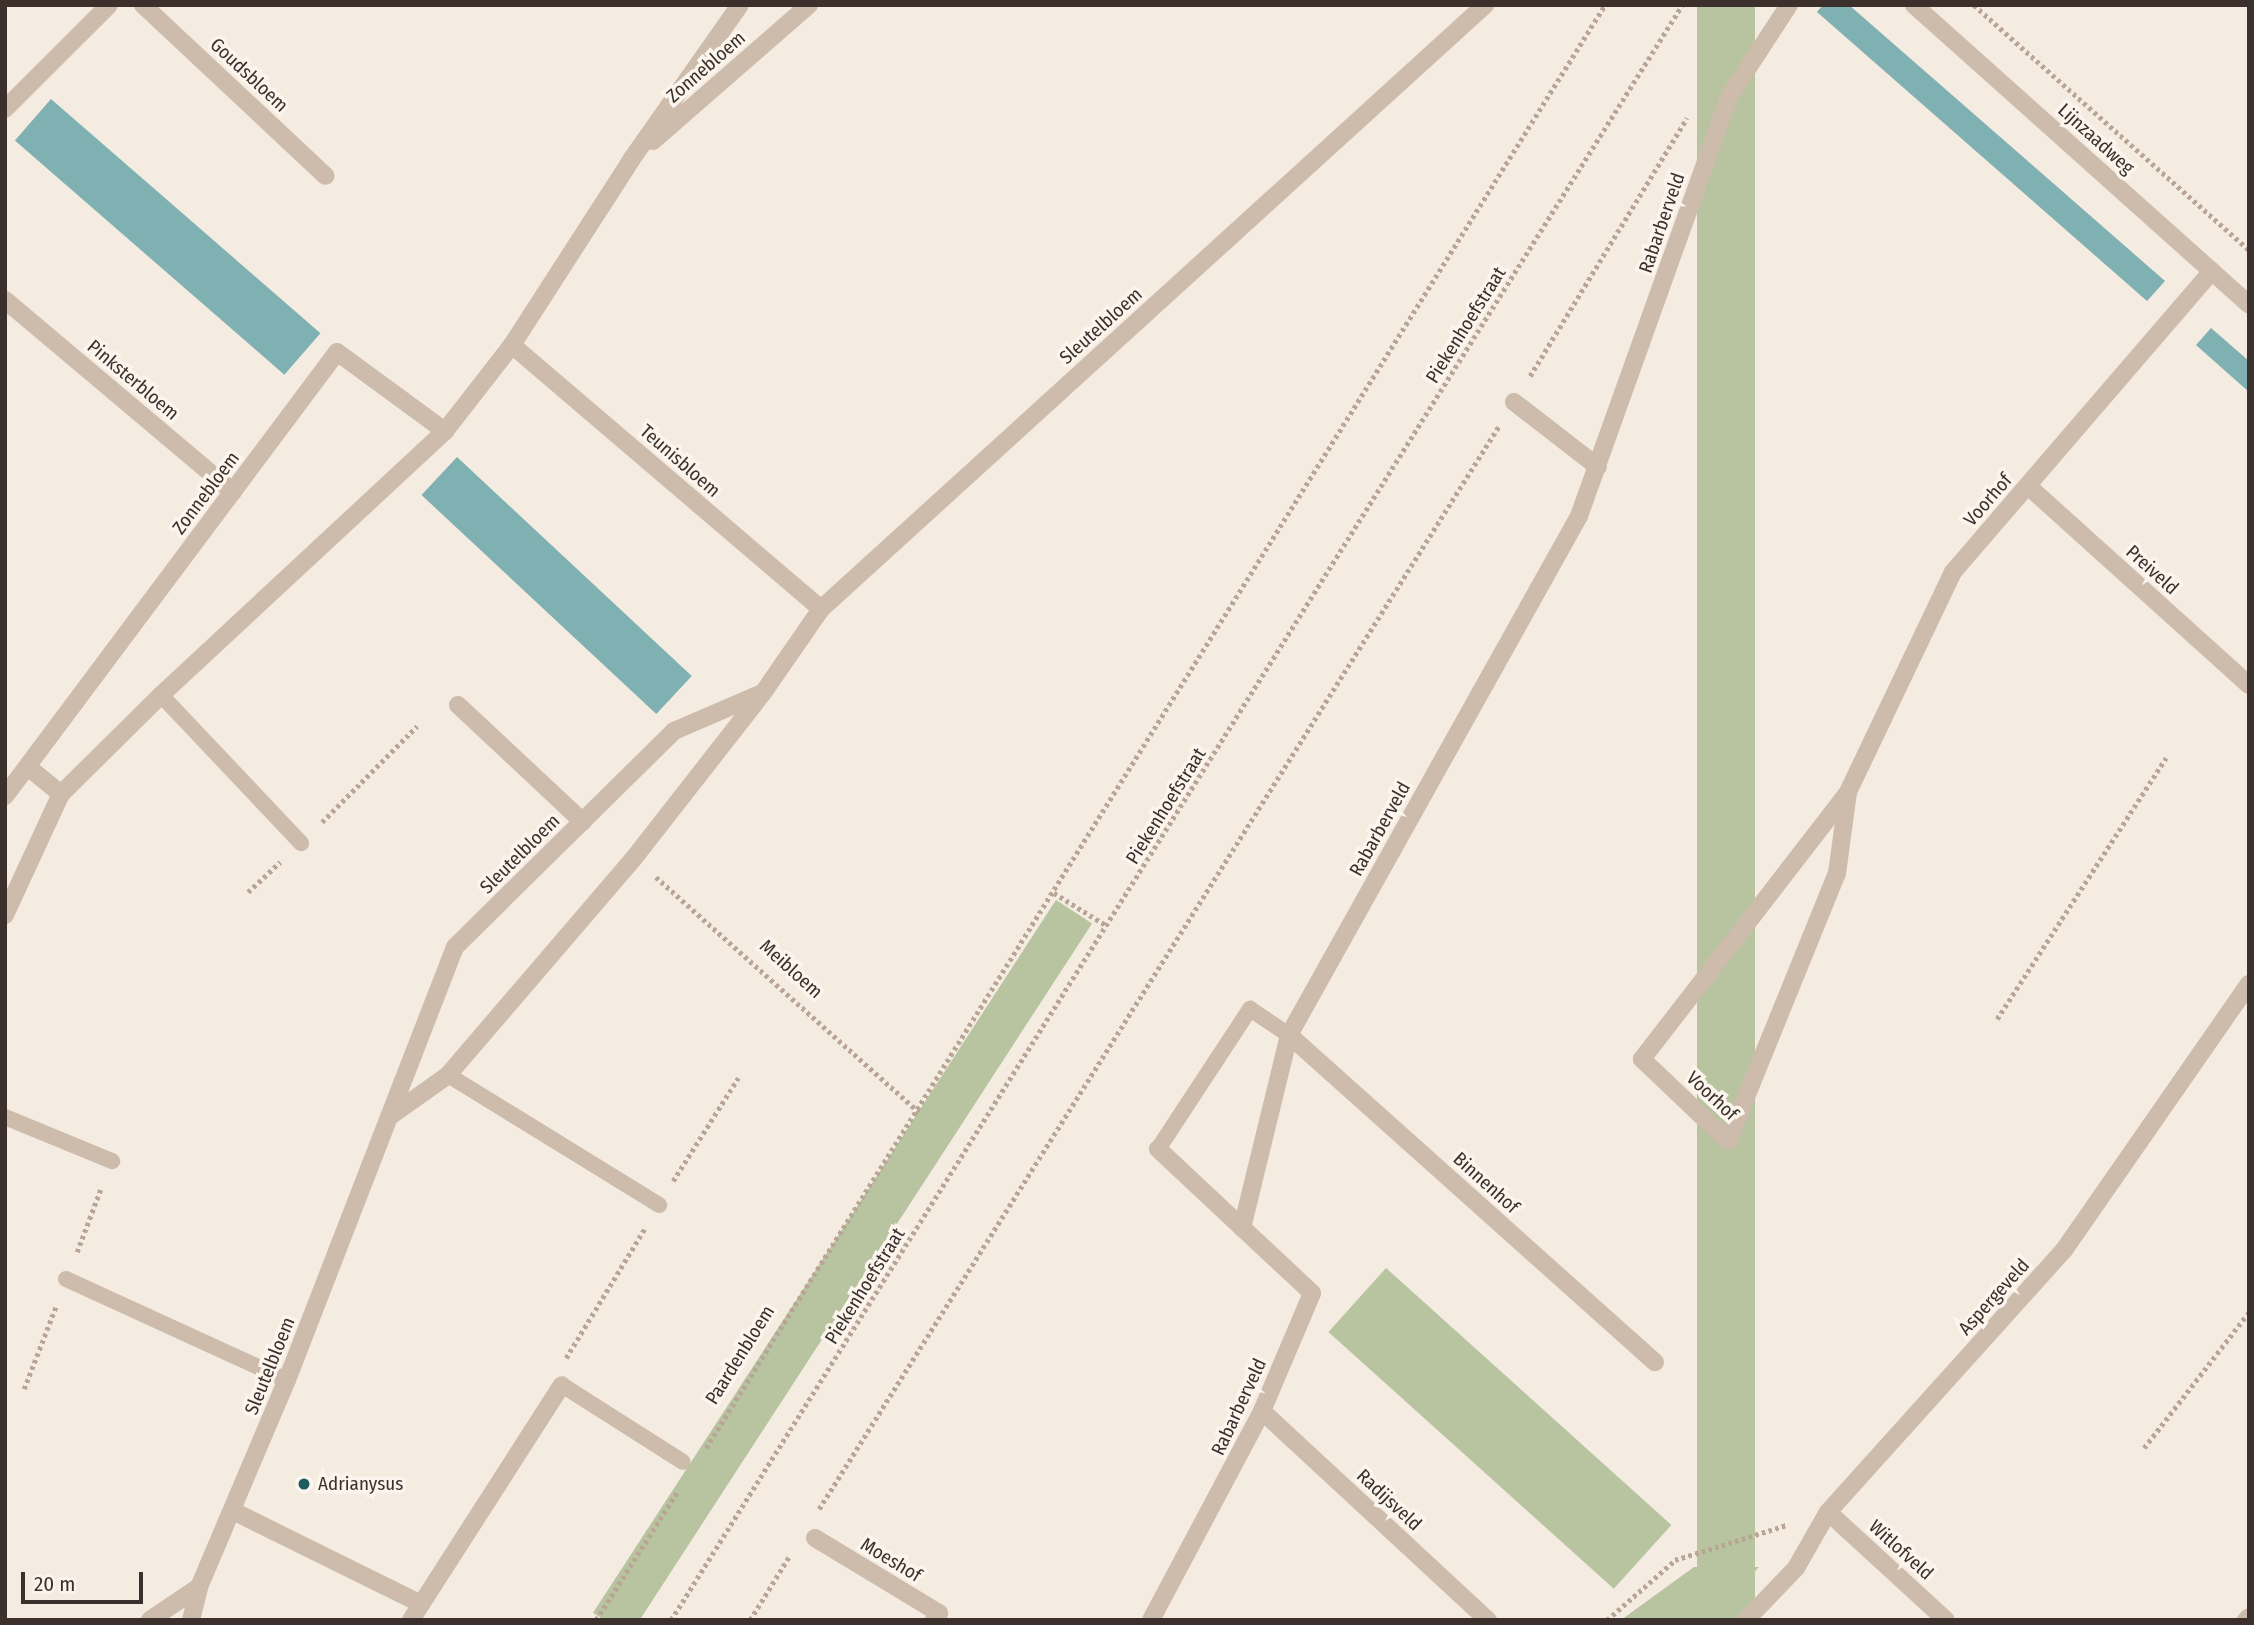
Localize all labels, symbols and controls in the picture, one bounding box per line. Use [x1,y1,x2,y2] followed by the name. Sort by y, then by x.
[662,27,750,107] street label: Zonnebloem
[205,33,293,117] street label: Goudsbloem
[2053,99,2139,179] street label: Lijnzaadweg
[1634,170,1690,276] street label: Rabarberveld
[1421,263,1511,387] street label: Piekenhoefstraat
[1055,283,1147,369] street label: Sleutelbloem
[83,335,183,425] street label: Pinksterbloem
[635,420,725,502] street label: Teunisbloem
[168,447,244,539] street label: Zonnebloem
[1959,469,2017,531] street label: Voorhof
[2121,541,2183,599] street label: Preiveld
[1121,744,1211,868] street label: Piekenhoefstraat
[1345,778,1415,880] street label: Rabarberveld
[476,810,564,898] street label: Sleutelbloem
[755,935,827,1003] street label: Meibloem
[1682,1067,1742,1125] street label: Voorhof
[1448,1148,1524,1218] street label: Binnenhof
[820,1224,910,1348] street label: Piekenhoefstraat
[1954,1254,2034,1340] street label: Aspergeveld
[701,1301,779,1409] street label: Paardenbloem
[240,1314,300,1418] street label: Sleutelbloem
[1207,1355,1271,1459] street label: Rabarberveld
[1352,1464,1426,1536] street label: Radijsveld
[318,1473,403,1495] place label: Adrianysus
[296,1476,312,1492] marker: Adrianysus
[1864,1515,1938,1585] street label: Witlofveld
[856,1533,926,1587] street label: Moeshof
[24,1558,147,1602] scale bar
[34,1571,75,1597] text: 20 m

